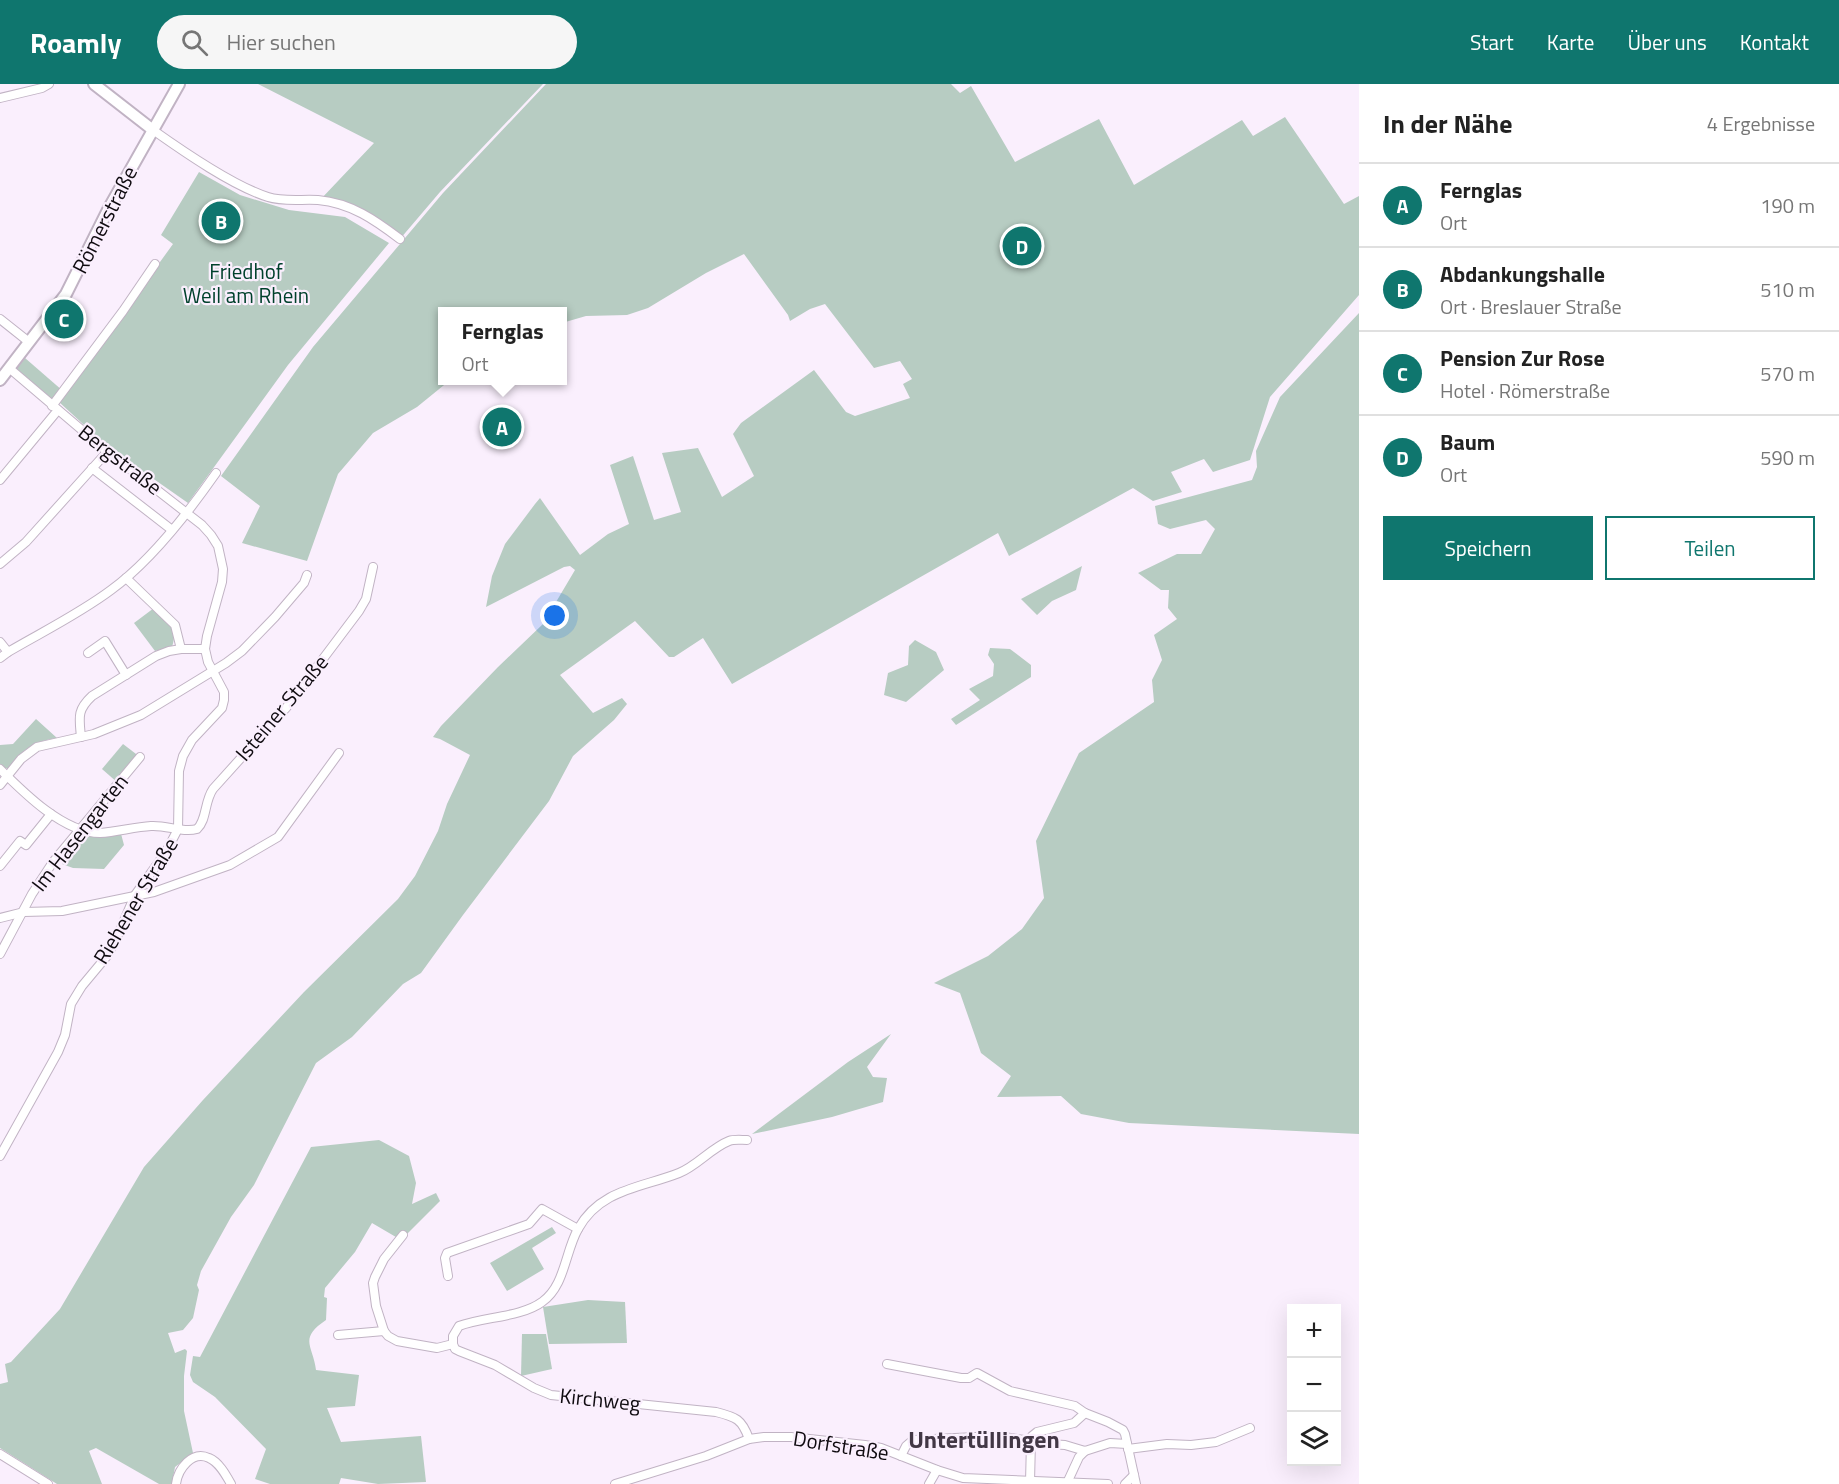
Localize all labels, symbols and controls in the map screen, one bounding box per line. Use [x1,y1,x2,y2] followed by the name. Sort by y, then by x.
[157,15,577,69] search box
[30,21,121,64] text: Roamly
[226,25,336,59] text: Hier suchen
[178,26,211,59] icon: search
[1470,26,1514,58] text: Start
[1547,26,1594,58] text: Karte
[1627,26,1707,58] text: Über uns
[1740,26,1809,58] text: Kontakt
[1383,104,1512,143] text: In der Nähe
[1707,108,1815,139] text: 4 Ergebnisse
[63,160,145,279] street label: Römerstraße
[1440,173,1522,207] text: Fernglas
[1396,190,1409,221] text: A
[1760,190,1815,221] text: 190 m
[202,198,240,244] pin: B
[1440,207,1467,238] text: Ort
[1002,224,1042,268] pin: D
[183,255,309,311] park label: Friedhof Weil am Rhein
[1440,257,1605,291] text: Abdankungshalle
[1396,274,1409,305] text: B
[1760,274,1815,305] text: 510 m
[1440,291,1622,322] text: Ort · Breslauer Straße
[44,296,84,342] pin: C
[438,307,567,385] popup
[461,314,544,348] text: Fernglas
[1440,341,1605,375] text: Pension Zur Rose
[461,348,489,379] text: Ort
[1397,358,1408,389] text: C
[1760,358,1815,389] text: 570 m
[1440,375,1610,406] text: Hotel · Römerstraße
[482,404,522,450] pin: A
[72,416,169,502] street label: Bergstraße
[1440,425,1495,459] text: Baum
[1396,442,1409,473] text: D
[1760,442,1815,473] text: 590 m
[1440,459,1467,490] text: Ort
[1383,516,1593,580] button: Speichern
[1605,516,1815,580] button: Teilen
[540,601,569,630] your location
[227,647,335,768] street label: Isteiner Straße
[23,767,135,898] street label: Im Hasengarten
[85,831,186,970] street label: Riehener Straße
[1287,1304,1341,1466] map controls
[1287,1304,1341,1358] button: +
[1287,1358,1341,1412] button: −
[558,1379,642,1419] street label: Kirchweg
[1287,1412,1341,1466] button: layers
[908,1421,1060,1457] district label: Untertüllingen
[791,1422,891,1468] street label: Dorfstraße

